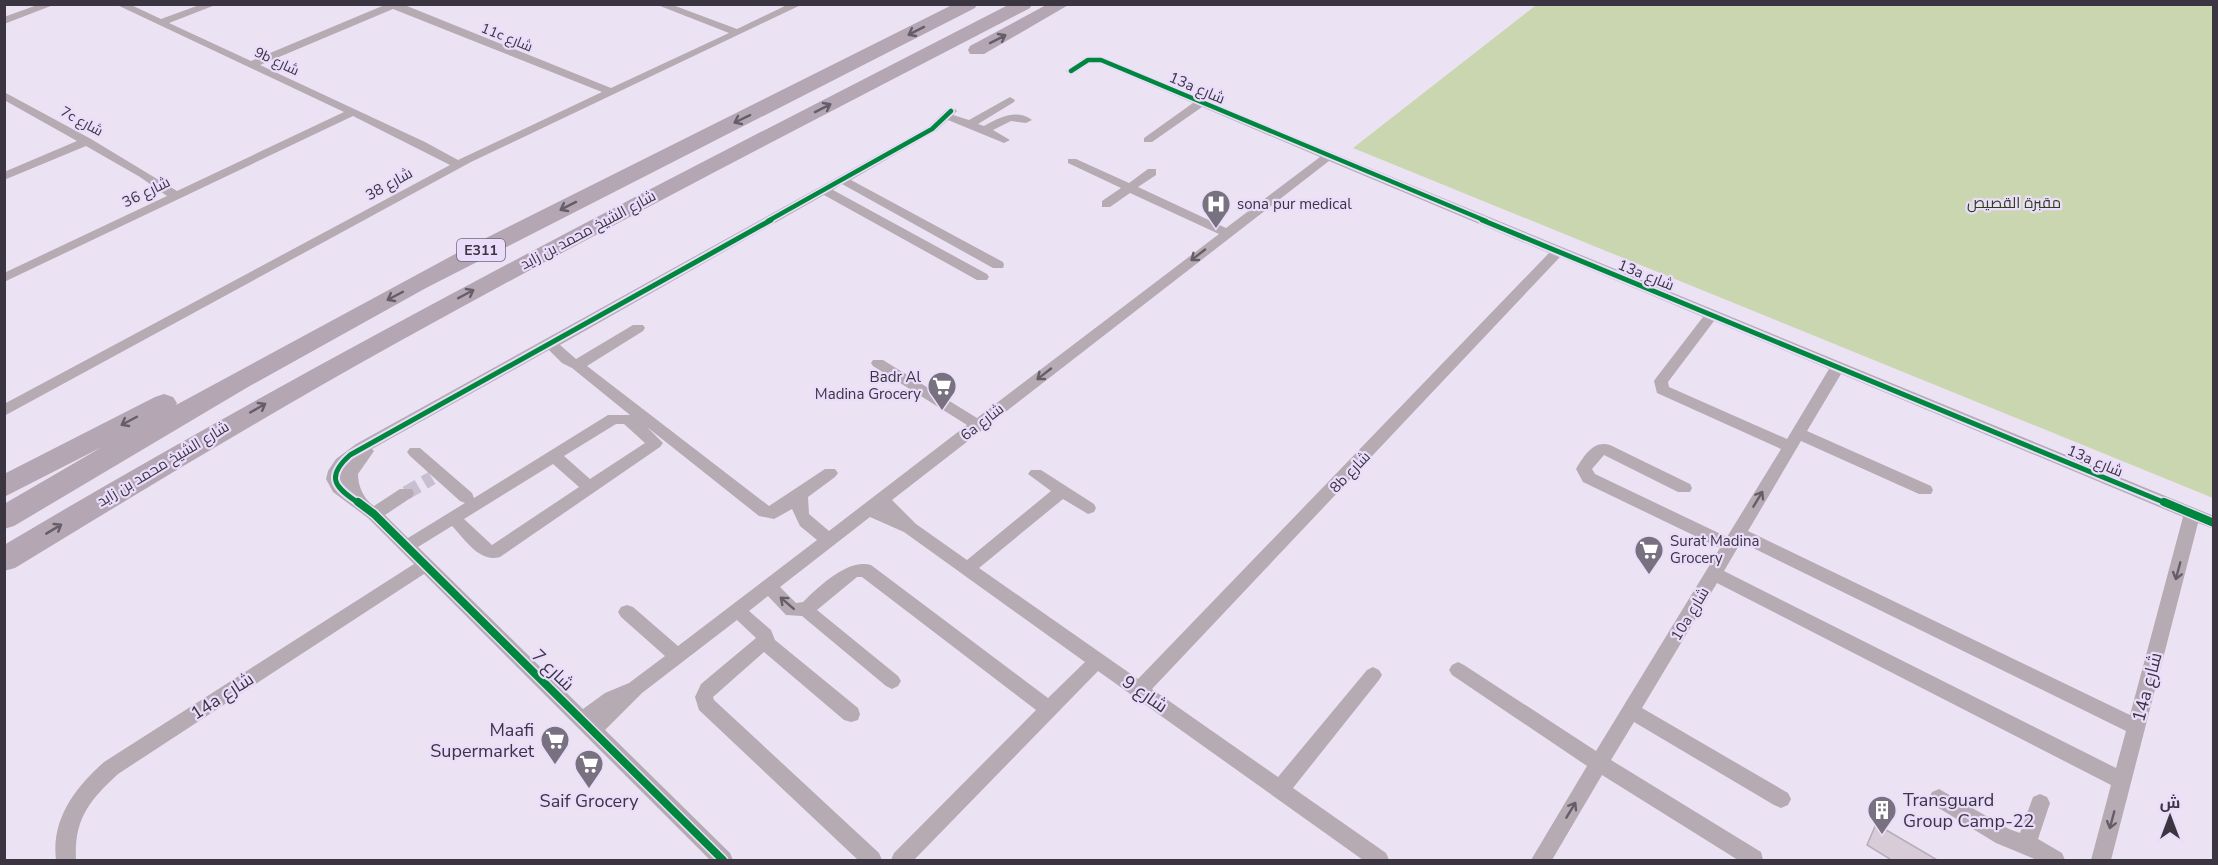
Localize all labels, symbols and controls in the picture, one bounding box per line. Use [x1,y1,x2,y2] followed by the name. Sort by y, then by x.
[478,19,535,56] street label: 11c شارع
[908,26,926,37] one-way arrow
[989,33,1007,44] one-way arrow
[251,43,302,80] street label: 9b شارع
[1166,67,1228,110] street label: 13a شارع
[57,102,106,141] street label: 7c شارع
[814,102,832,113] one-way arrow
[734,113,752,125] one-way arrow
[362,163,417,206] street label: شارع 38
[119,172,174,213] street label: شارع 36
[517,186,660,275] street label: شارع الشيخ محمد بن زايد
[1200,188,1232,230] hospital icon: sona pur medical
[1967,193,2061,213] park label: مقبرة القصيص
[1237,194,1352,214] place label: sona pur medical
[559,200,577,212] one-way arrow
[457,239,505,261] road number: E311
[1190,248,1206,261] one-way arrow
[1615,255,1677,296] street label: 13a شارع
[457,288,474,300] one-way arrow
[386,290,404,302] one-way arrow
[815,367,922,404] place label: Badr Al Madina Grocery
[1036,368,1052,381] one-way arrow
[926,370,958,412] supermarket icon: Badr Al Madina Grocery
[956,399,1008,446] street label: 6a شارع
[249,402,266,414] one-way arrow
[121,415,138,427] one-way arrow
[93,417,233,512] street label: شارع الشيخ محمد بن زايد
[2064,440,2126,483] street label: 13a شارع
[1325,447,1376,498] street label: 8b شارع
[1753,491,1765,508] one-way arrow
[45,523,62,535] one-way arrow
[1670,531,1759,568] place label: Surat Madina Grocery
[1633,534,1665,576] supermarket icon: Surat Madina Grocery
[2171,561,2183,580] one-way arrow
[1666,584,1715,645] street label: 10a شارع
[779,596,794,610] one-way arrow
[527,644,579,696] street label: شارع 7
[2126,650,2168,724] street label: 14a شارع
[186,667,258,725] street label: 14a شارع
[1118,670,1172,718] street label: شارع 9
[430,718,535,763] place label: Maafi Supermarket
[539,724,571,766] supermarket icon: Maafi Supermarket
[573,748,605,790] supermarket icon: Saif Grocery
[2140,787,2200,847] north arrow
[1903,788,2034,833] place label: Transguard Group Camp-22
[540,789,639,813] place label: Saif Grocery
[2160,792,2180,814] text: ش
[1866,794,1898,836] building icon: Transguard Group Camp-22
[1565,802,1577,819] one-way arrow
[2106,810,2117,829] one-way arrow

